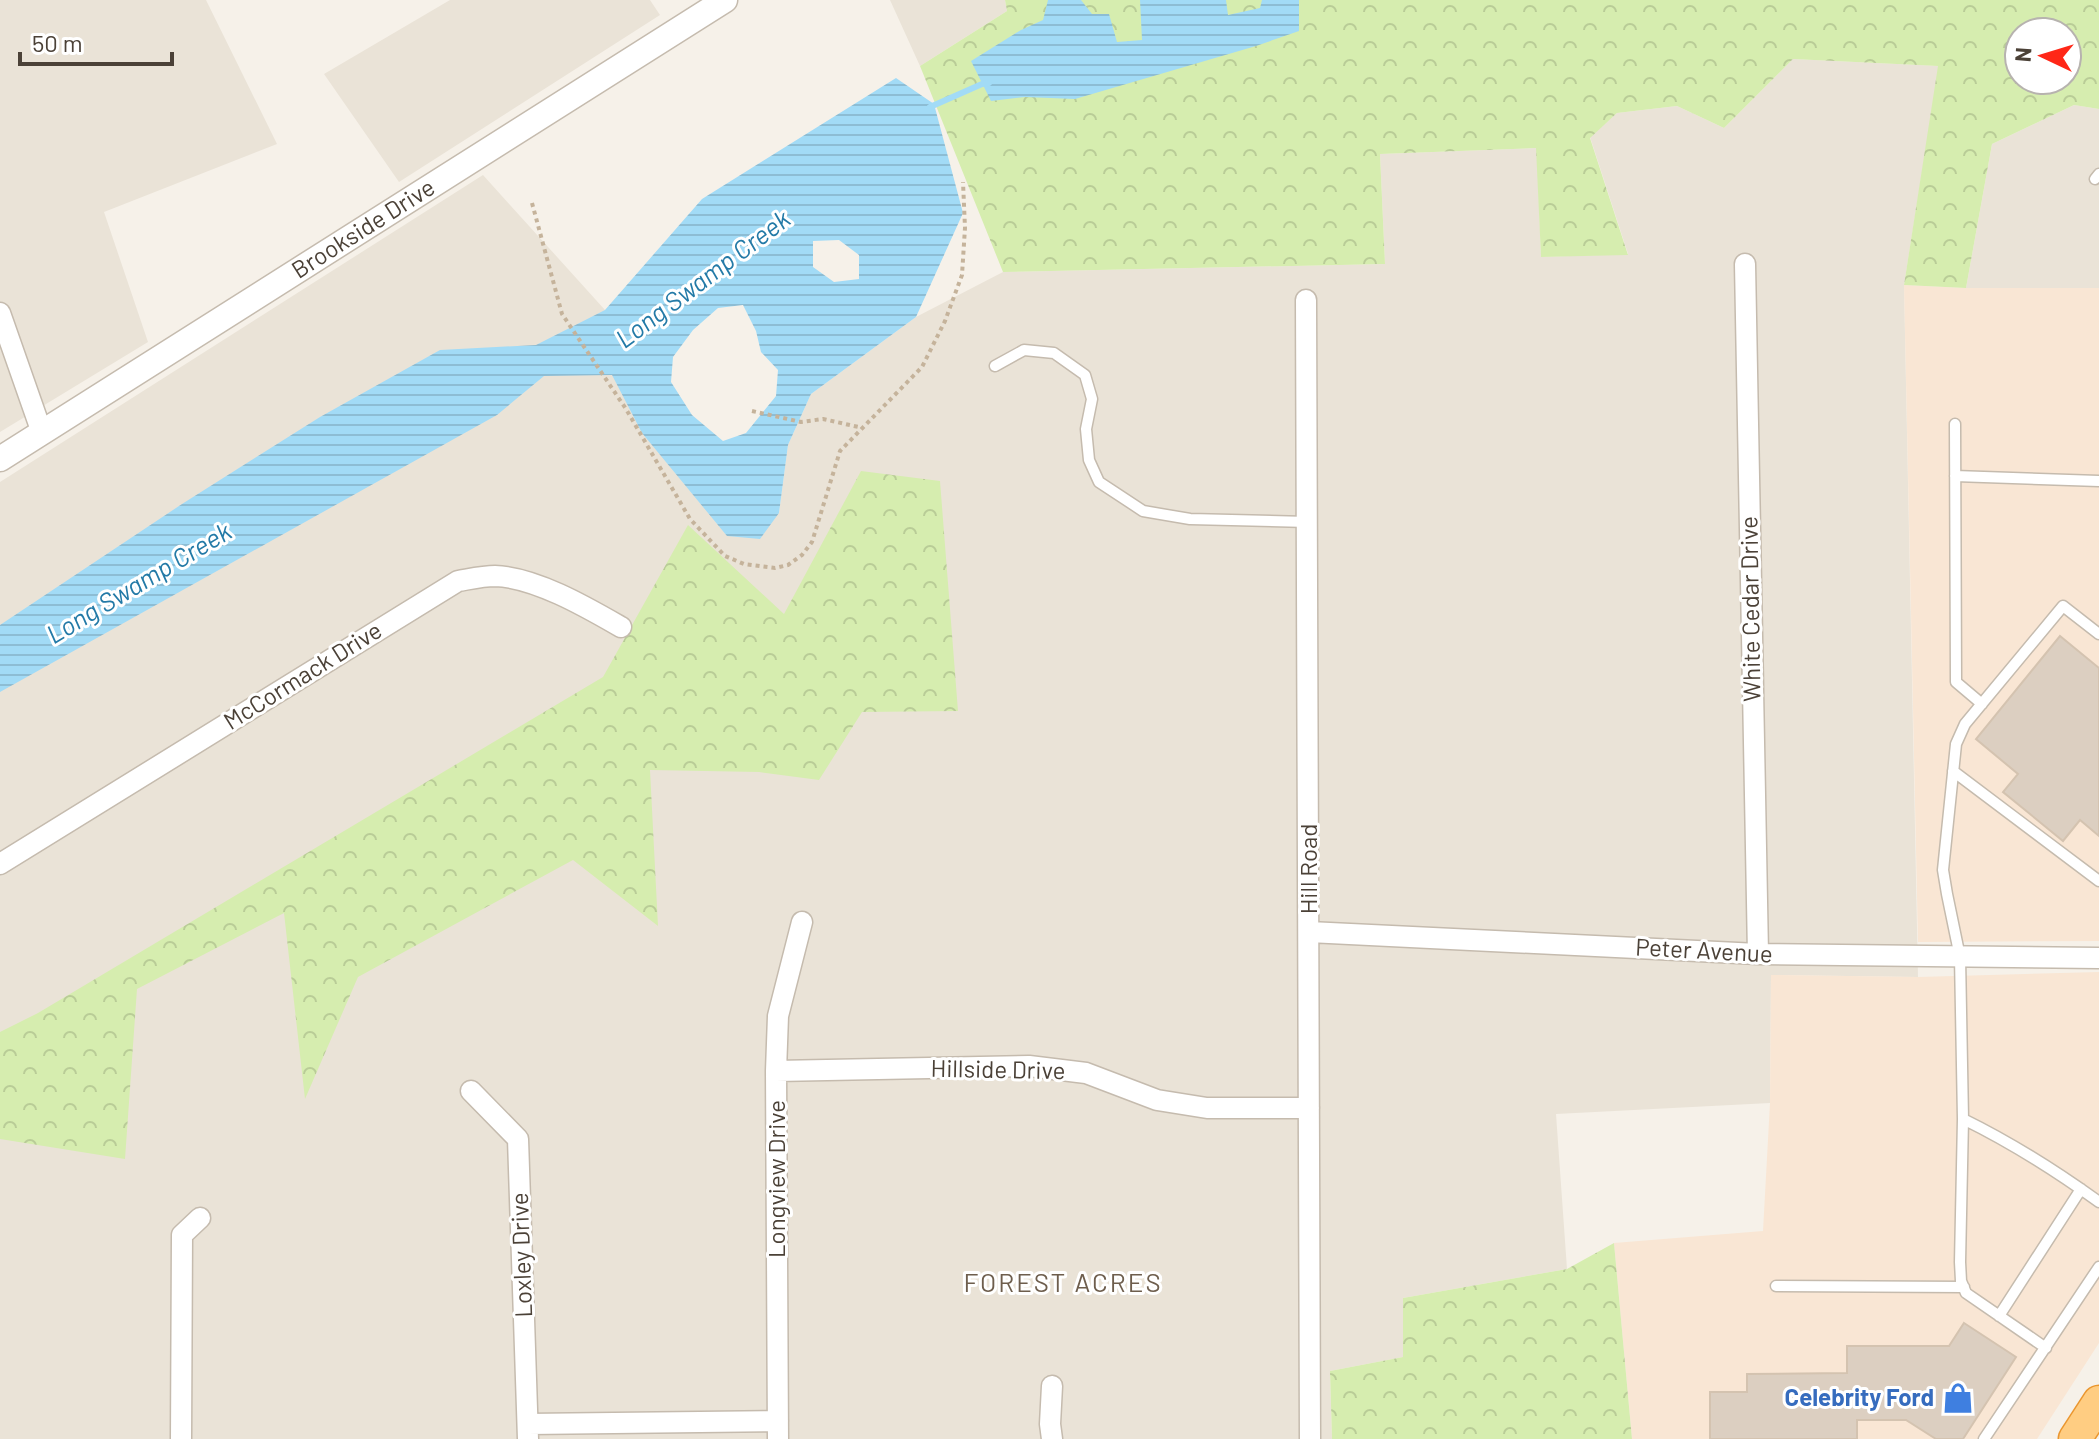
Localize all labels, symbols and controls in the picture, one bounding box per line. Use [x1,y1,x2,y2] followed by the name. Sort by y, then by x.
[20,16,172,66] scale bar
[2003,16,2083,96] north arrow
[32,28,83,57] text: 50 m
[2009,46,2036,63] text: N
[286,172,439,284] street label: Brookside Drive
[609,202,796,353] water label: Long Swamp Creek
[40,514,237,649] water label: Long Swamp Creek
[1733,516,1766,702] street label: White Cedar Drive
[218,615,387,735] street label: McCormack Drive
[1293,824,1322,914] street label: Hill Road
[1635,931,1773,968] street label: Peter Avenue
[930,1053,1066,1084] street label: Hillside Drive
[761,1100,790,1258] street label: Longview Drive
[504,1192,537,1318] street label: Loxley Drive
[963,1266,1163,1297] district label: FOREST ACRES
[1941,1381,1975,1415] shop icon: Celebrity Ford
[1785,1382,1934,1411] place label: Celebrity Ford

